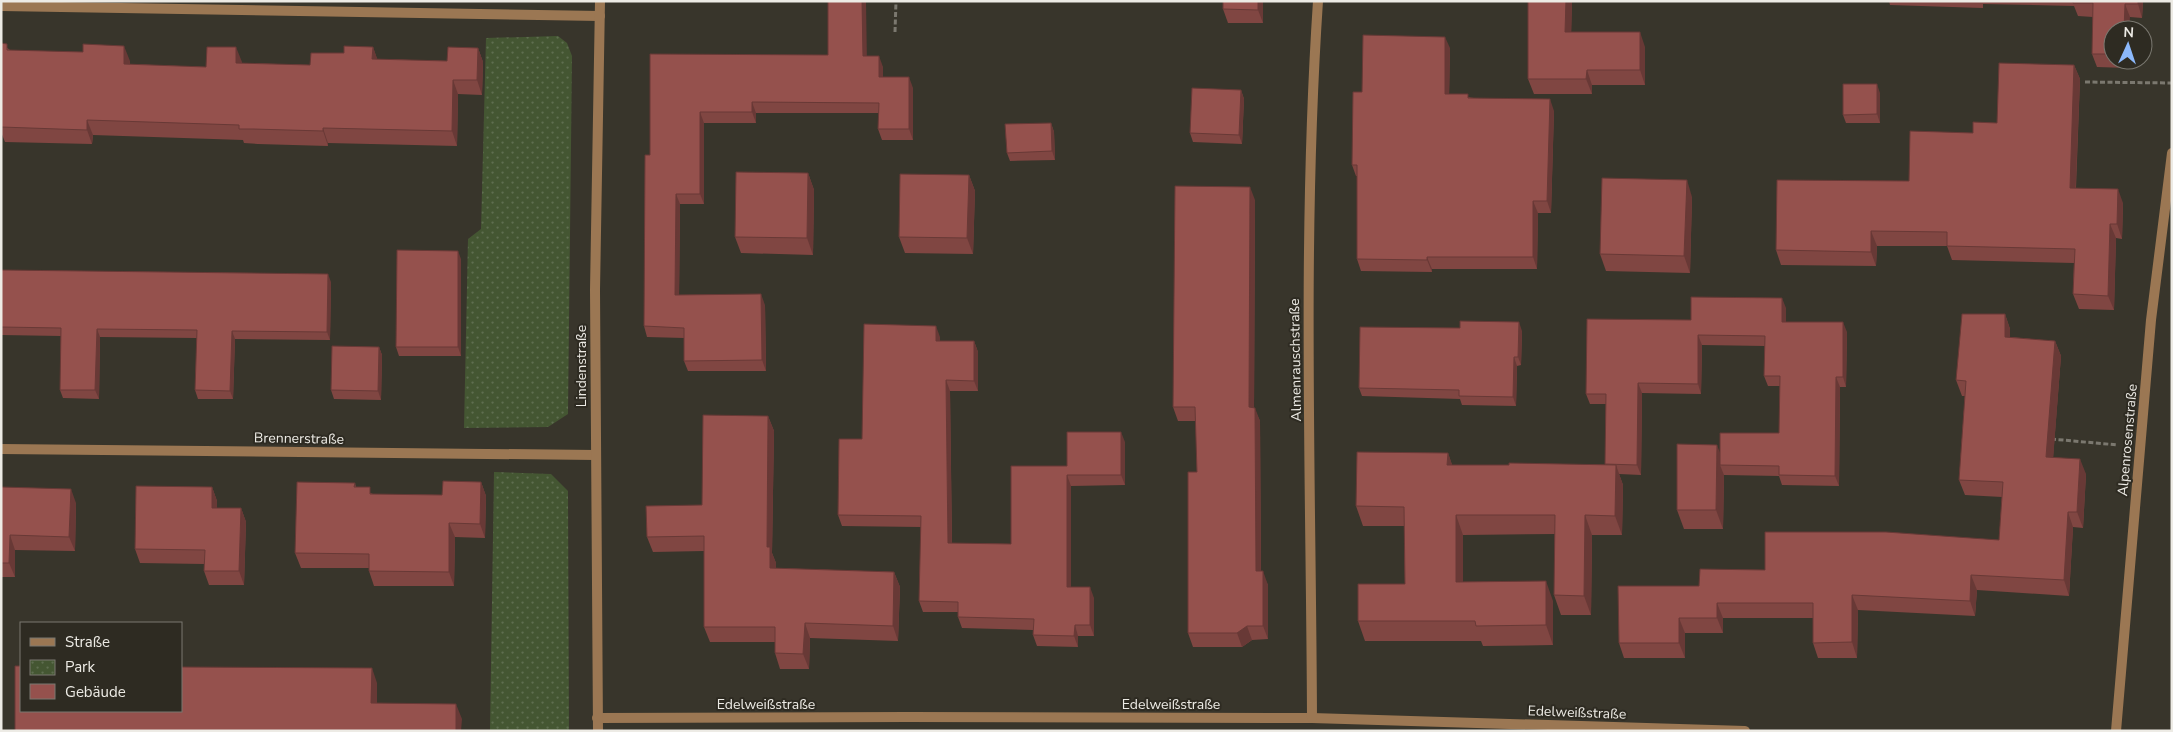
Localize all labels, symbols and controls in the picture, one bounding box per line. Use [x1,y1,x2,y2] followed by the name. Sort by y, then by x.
[2103,20,2153,70] north arrow
[2123,23,2134,42] text: N
[1285,298,1306,422] street label: Almenrauschstraße
[572,325,591,407] street label: Lindenstraße
[2113,383,2142,497] street label: Alpenrosenstraße
[254,428,344,449] street label: Brennerstraße
[20,622,182,712] legend
[65,632,110,652] text: Straße
[65,657,95,677] text: Park
[65,682,126,702] text: Gebäude
[717,695,815,714] street label: Edelweißstraße
[1122,695,1220,714] street label: Edelweißstraße
[1527,701,1627,724] street label: Edelweißstraße

